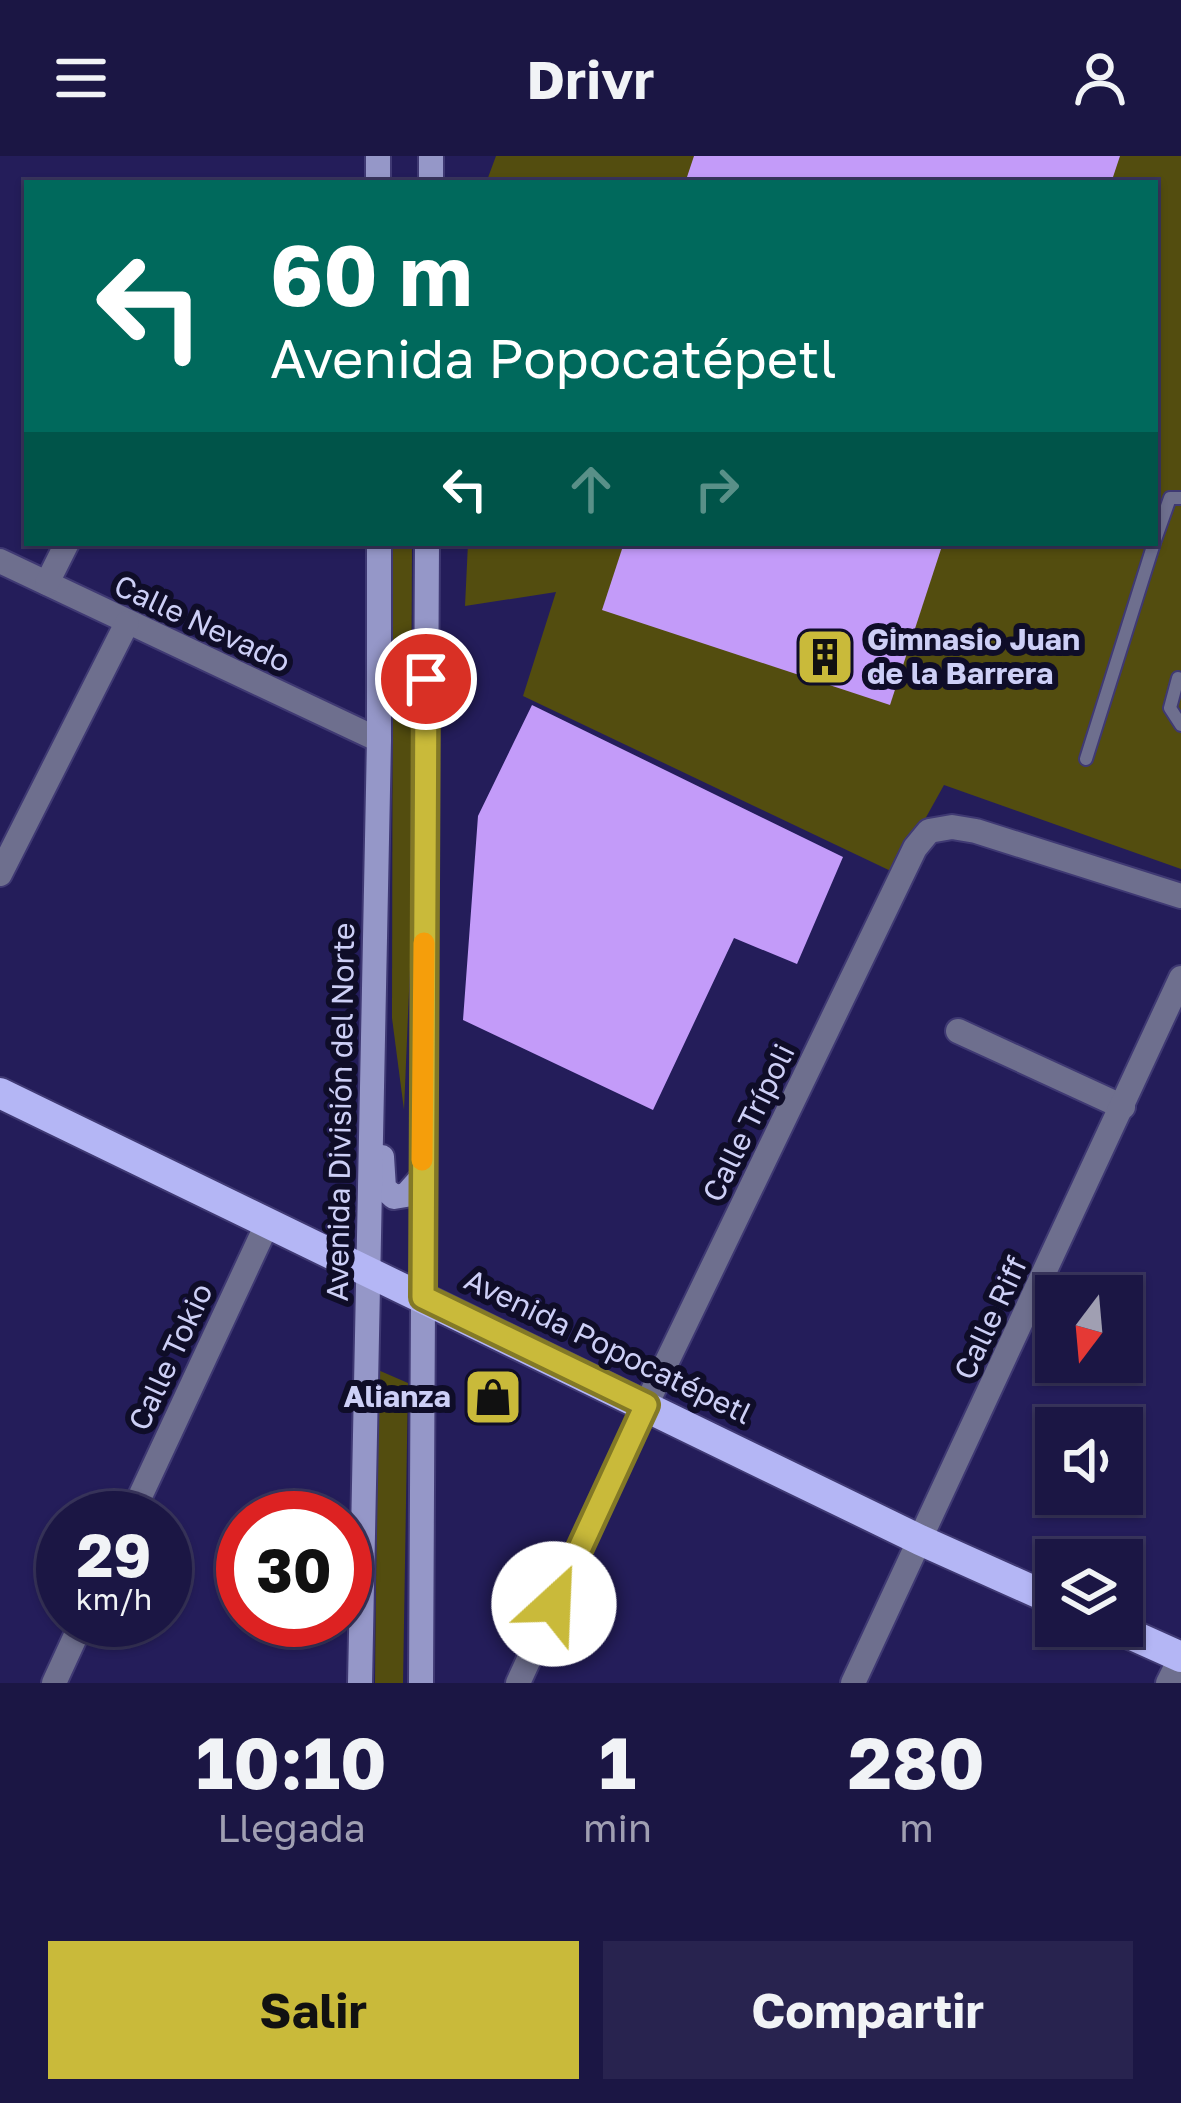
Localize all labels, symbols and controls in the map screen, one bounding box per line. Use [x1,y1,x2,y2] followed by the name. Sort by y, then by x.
[48,45,114,111] icon: menu
[1067,45,1133,111] icon: person
[527,46,654,111] text: Drivr
[270,224,472,324] text: 60 m
[72,228,228,384] icon: left
[270,325,837,390] text: Avenida Popocatépetl
[432,456,498,522] icon: left
[558,456,624,522] icon: ahead
[684,456,750,522] icon: right
[109,567,296,680] street label: Calle Nevado
[867,621,1080,691] place label: Gimnasio Juan de la Barrera
[794,626,856,688] building icon: Gimnasio Juan de la Barrera
[375,628,477,730] pin
[393,646,459,712] icon: arrive
[319,922,361,1302] street label: Avenida División del Norte
[694,1038,802,1207] street label: Calle Trípoli
[946,1250,1034,1385] street label: Calle Riff
[459,1261,758,1431] street label: Avenida Popocatépetl
[1035,1275,1143,1383] north arrow
[1035,1275,1143,1647] map controls
[120,1277,220,1436] street label: Calle Tokio
[462,1366,524,1428] shop icon: Alianza
[343,1378,451,1414] place label: Alianza
[1035,1407,1143,1515] button: sound
[216,1491,372,1647] speed limit sign: 30
[77,1518,151,1590] text: 29
[1035,1539,1143,1647] button: layers
[491,1541,617,1667] position arrow
[76,1581,152,1617] text: km/h
[196,1718,387,1805] text: 10:10
[599,1718,636,1805] text: 1
[848,1718,985,1805] text: 280
[217,1804,366,1851] text: Llegada
[583,1804,652,1851] text: min
[899,1804,934,1851] text: m
[48,1941,579,2079] button: Salir
[603,1941,1133,2079] button: Compartir

